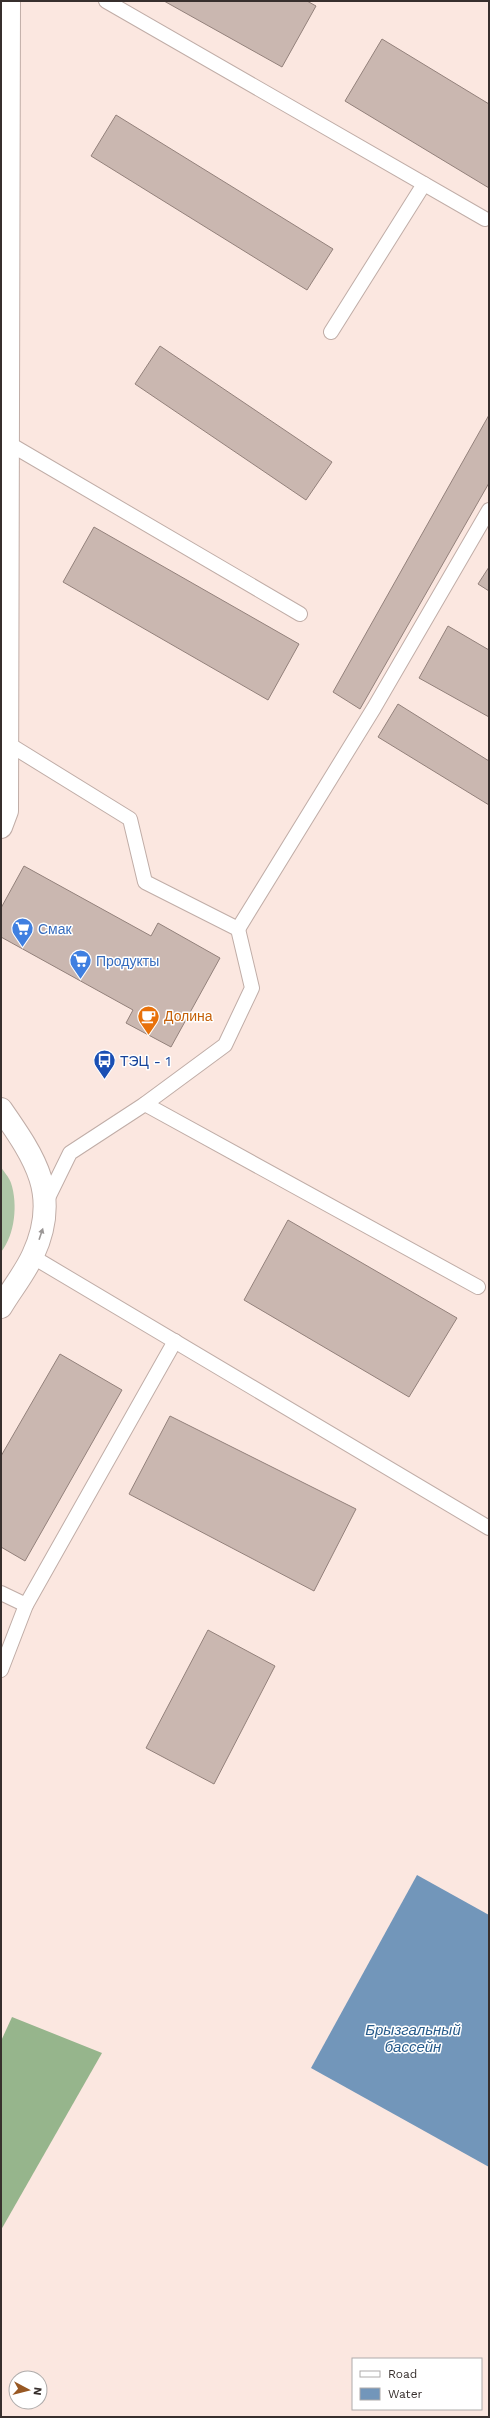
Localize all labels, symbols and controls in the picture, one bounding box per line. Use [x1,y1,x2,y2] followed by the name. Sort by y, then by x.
[10,916,36,949] supermarket icon: Смак
[38,921,73,937] place label: Смак
[67,948,93,981] supermarket icon: Продукты
[96,953,159,969] place label: Продукты
[136,1003,162,1036] cafe icon: Долина
[164,1008,213,1024] place label: Долина
[92,1048,118,1081] bus stop icon: ТЭЦ - 1
[120,1053,171,1069] place label: ТЭЦ - 1
[39,1228,45,1240] one-way arrow
[365,2021,461,2056] water label: Брызгальный бассейн
[352,2358,482,2410] legend
[388,2367,417,2381] text: Road
[8,2370,48,2410] north arrow
[30,2386,44,2396] text: N
[388,2387,423,2401] text: Water

